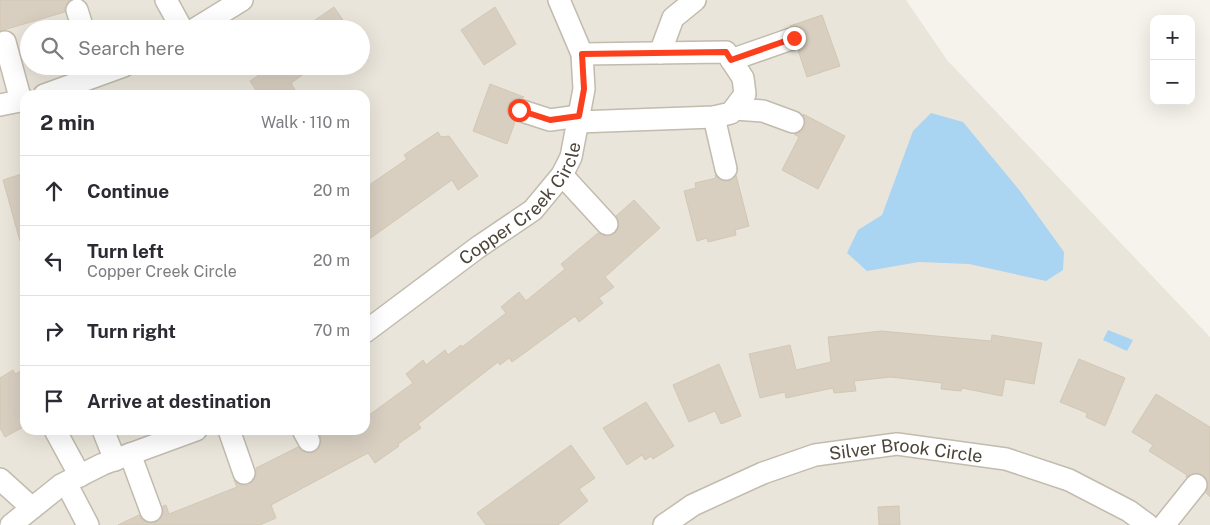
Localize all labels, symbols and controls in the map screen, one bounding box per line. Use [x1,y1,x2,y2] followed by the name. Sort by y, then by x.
[1150,15,1195,105] map controls
[1150,15,1195,60] button: +
[20,20,370,75] search box
[783,27,806,50] route end
[38,34,66,62] icon: search
[78,37,185,59] text: Search here
[1150,60,1195,105] button: −
[508,99,531,122] route start
[40,110,95,135] text: 2 min
[261,113,350,132] text: Walk · 110 m
[454,140,584,269] street label: Copper Creek Circle
[40,177,68,205] icon: ahead
[87,180,169,202] text: Continue
[313,181,350,200] text: 20 m
[87,240,164,262] text: Turn left
[40,247,68,275] icon: left
[313,251,350,270] text: 20 m
[87,262,237,281] text: Copper Creek Circle
[40,317,68,345] icon: right
[87,320,176,342] text: Turn right
[313,321,350,340] text: 70 m
[40,387,68,415] icon: arrive
[87,390,271,412] text: Arrive at destination
[828,433,984,466] street label: Silver Brook Circle

